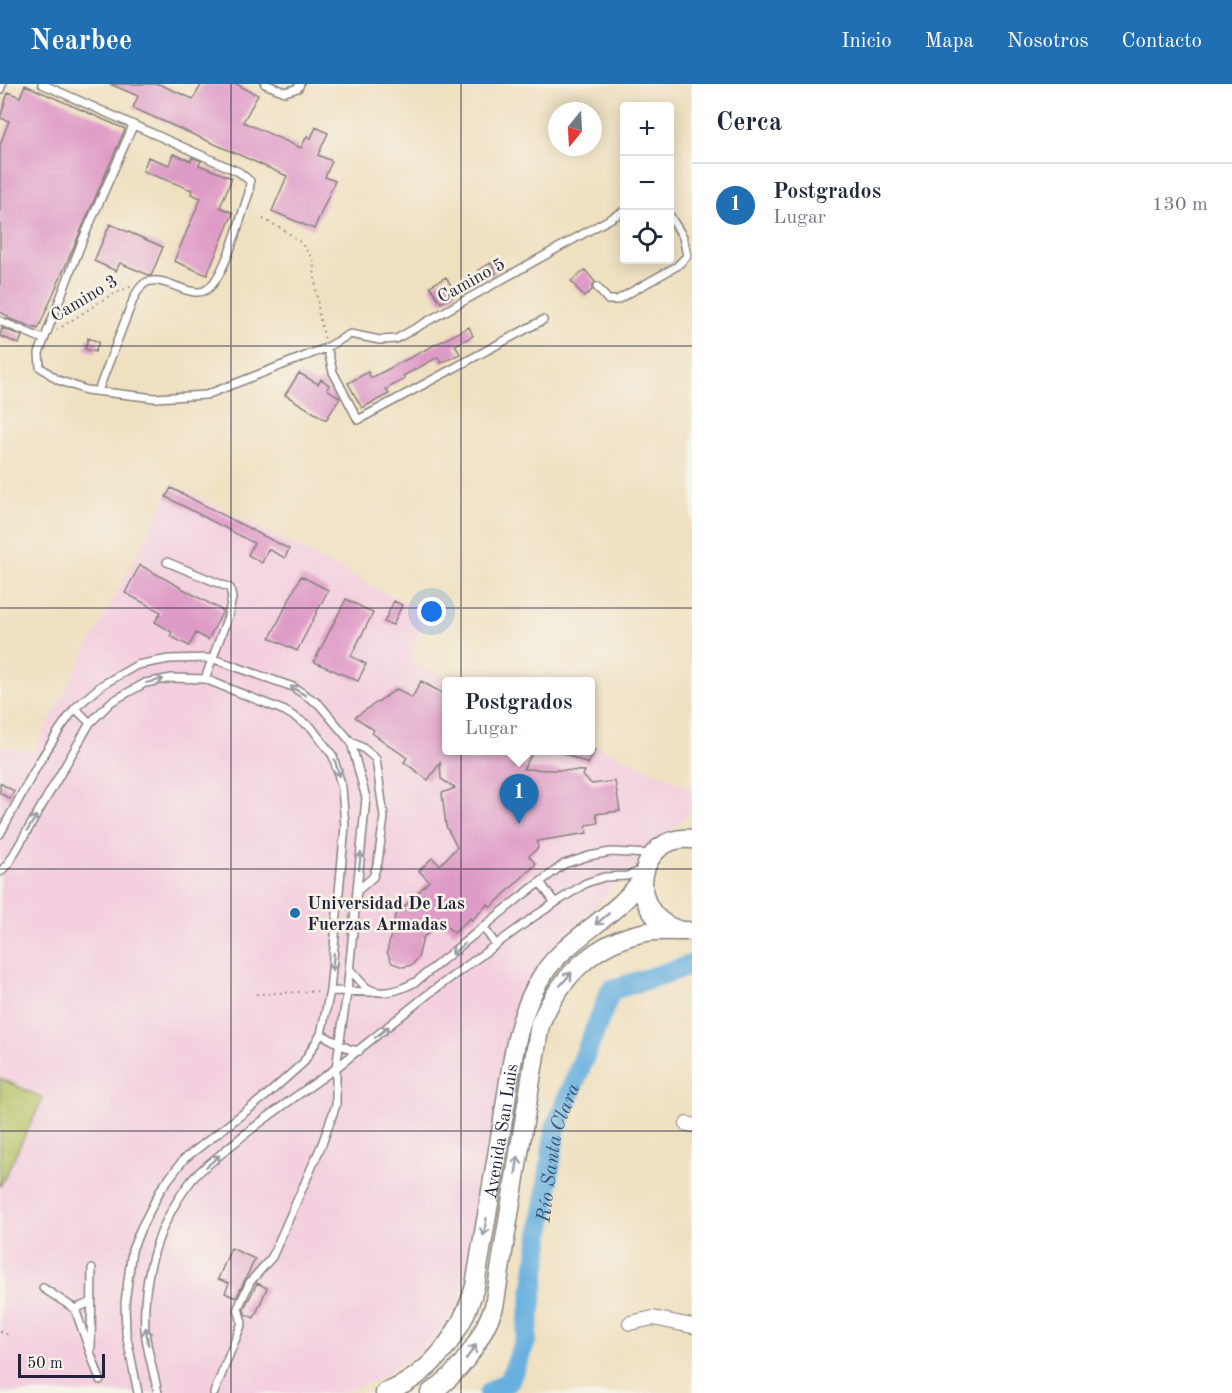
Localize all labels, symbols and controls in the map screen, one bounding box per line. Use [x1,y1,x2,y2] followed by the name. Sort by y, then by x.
[30,28,132,56] text: Nearbee
[841,31,892,52] text: Inicio
[925,31,974,52] text: Mapa
[1007,31,1089,52] text: Nosotros
[1122,31,1202,52] text: Contacto
[548,102,602,156] north arrow
[620,102,674,264] map controls
[620,102,674,156] button: +
[716,110,782,136] text: Cerca
[620,156,674,210] button: −
[773,181,881,203] text: Postgrados
[730,195,741,215] text: 1
[1152,195,1208,215] text: 130 m
[773,208,826,228] text: Lugar
[620,210,674,264] button: locate
[435,255,508,307] street label: Camino 5
[48,272,121,326] street label: Camino 3
[417,597,446,626] your location
[145,675,164,686] one-way arrow
[442,677,595,755] popup
[290,685,307,697] one-way arrow
[464,692,573,714] text: Postgrados
[464,719,517,739] text: Lugar
[332,758,343,777] one-way arrow
[500,774,538,824] pin: 1
[26,815,38,832] one-way arrow
[355,851,366,871] one-way arrow
[307,895,465,934] place label: Universidad De Las Fuerzas Armadas
[288,906,302,920] marker: Universidad De Las Fuerzas Armadas
[595,912,610,926] one-way arrow
[450,942,466,955] one-way arrow
[327,951,338,971] one-way arrow
[559,972,573,987] one-way arrow
[374,1026,390,1039] one-way arrow
[482,1062,522,1200] street label: Avenida San Luis
[534,1081,585,1225] water label: Río Santa Clara
[205,1154,220,1168] one-way arrow
[512,1156,523,1175] one-way arrow
[479,1217,490,1237] one-way arrow
[141,1326,152,1346] one-way arrow
[465,1345,477,1361] one-way arrow
[18,1351,105,1378] scale bar
[27,1356,63,1372] text: 50 m

